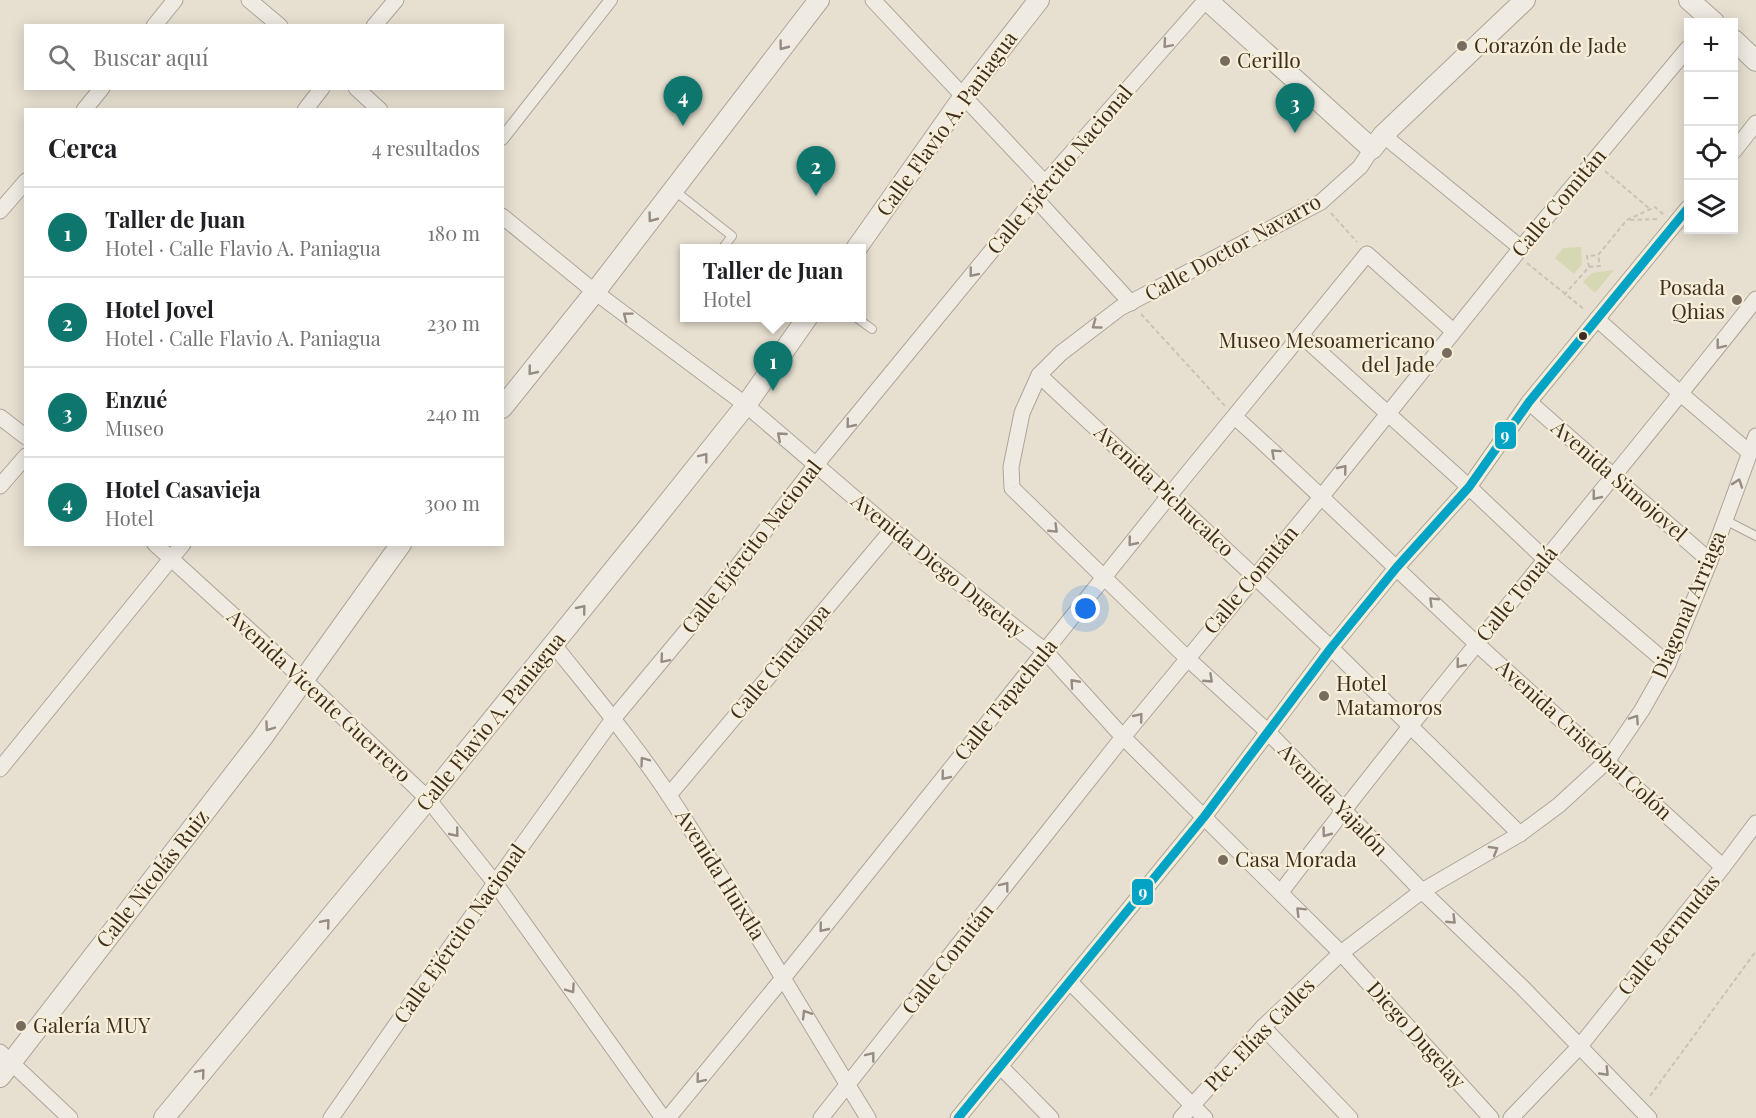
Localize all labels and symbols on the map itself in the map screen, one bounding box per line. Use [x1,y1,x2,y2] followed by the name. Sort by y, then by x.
[869,24,1022,221] street label: Calle Flavio A. Paniagua
[1474,30,1627,58] place label: Corazón de Jade
[1163,37,1174,48] one-way arrow
[1455,39,1469,53] marker: Corazón de Jade
[780,40,791,51] one-way arrow
[1237,45,1301,73] place label: Cerillo
[1218,54,1232,68] marker: Cerillo
[664,76,702,126] pin: 4
[979,78,1138,259] street label: Calle Ejército Nacional
[1276,84,1314,133] pin: 3
[1504,141,1611,262] street label: Calle Comitán
[796,146,836,196] pin: 2
[1139,186,1325,306] street label: Calle Doctor Navarro
[648,211,659,222] one-way arrow
[970,266,981,277] one-way arrow
[1659,272,1726,324] place label: Posada Qhias
[1730,293,1744,307] marker: Posada Qhias
[622,313,633,324] one-way arrow
[1091,318,1102,329] one-way arrow
[1219,325,1435,377] place label: Museo Mesoamericano del Jade
[1577,330,1589,342] unlabelled marker
[1716,338,1727,349] one-way arrow
[754,342,792,391] pin: 1
[1440,346,1454,360] marker: Museo Mesoamericano del Jade
[528,365,539,376] one-way arrow
[1546,412,1694,546] street label: Avenida Simojovel
[846,417,857,428] one-way arrow
[1089,417,1241,562] street label: Avenida Pichucalco
[1494,421,1517,450] line badge: 9
[1501,424,1510,445] text: 9
[777,432,788,443] one-way arrow
[1271,449,1282,460] one-way arrow
[674,453,827,638] street label: Calle Ejército Nacional
[697,453,708,464] one-way arrow
[1336,465,1347,476] one-way arrow
[1731,478,1744,489] one-way arrow
[846,485,1032,643] street label: Avenida Diego Dugelay
[1593,489,1604,500] one-way arrow
[1196,518,1303,639] street label: Calle Comitán
[1047,522,1057,533] one-way arrow
[1643,526,1731,682] street label: Diagonal Arriaga
[1129,535,1140,546] one-way arrow
[1468,539,1563,646] street label: Calle Tonalá
[1071,594,1100,623] your location
[722,597,835,724] street label: Calle Cintalapa
[1429,597,1440,608] one-way arrow
[222,601,418,787] street label: Avenida Vicente Guerrero
[575,605,586,616] one-way arrow
[409,625,571,816] street label: Calle Flavio A. Paniagua
[947,632,1063,766] street label: Calle Tapachula
[1491,651,1680,825] street label: Avenida Cristóbal Colón
[660,652,671,663] one-way arrow
[1457,657,1468,668] one-way arrow
[1336,668,1443,720] place label: Hotel Matamoros
[1203,672,1213,683] one-way arrow
[1070,679,1081,690] one-way arrow
[1317,689,1331,703] marker: Hotel Matamoros
[1131,713,1142,724] one-way arrow
[1628,715,1639,726] one-way arrow
[265,721,276,732] one-way arrow
[1273,735,1396,862] street label: Avenida Yajalón
[640,757,651,768] one-way arrow
[941,769,952,780] one-way arrow
[670,802,773,945] street label: Avenida Huixtla
[89,803,214,953] street label: Calle Nicolás Ruiz
[448,826,459,837] one-way arrow
[1322,826,1333,837] one-way arrow
[386,838,531,1028] street label: Calle Ejército Nacional
[1235,844,1357,872] place label: Casa Morada
[1488,846,1498,857] one-way arrow
[1216,853,1230,867] marker: Casa Morada
[1610,867,1725,1000] street label: Calle Bermudas
[1131,878,1154,906] line badge: 9
[1139,881,1148,902] text: 9
[997,882,1008,893] one-way arrow
[894,896,999,1019] street label: Calle Comitán
[1296,908,1307,919] one-way arrow
[1444,912,1455,923] one-way arrow
[318,919,329,930] one-way arrow
[819,921,830,932] one-way arrow
[1197,971,1320,1096] street label: Pte. Elías Calles
[1362,974,1473,1094] street label: Diego Dugelay
[564,983,575,994] one-way arrow
[33,1010,151,1038] place label: Galería MUY
[801,1010,813,1020] one-way arrow
[14,1019,28,1033] marker: Galería MUY
[864,1052,875,1063] one-way arrow
[1598,1065,1609,1075] one-way arrow
[194,1069,205,1080] one-way arrow
[696,1072,707,1083] one-way arrow

